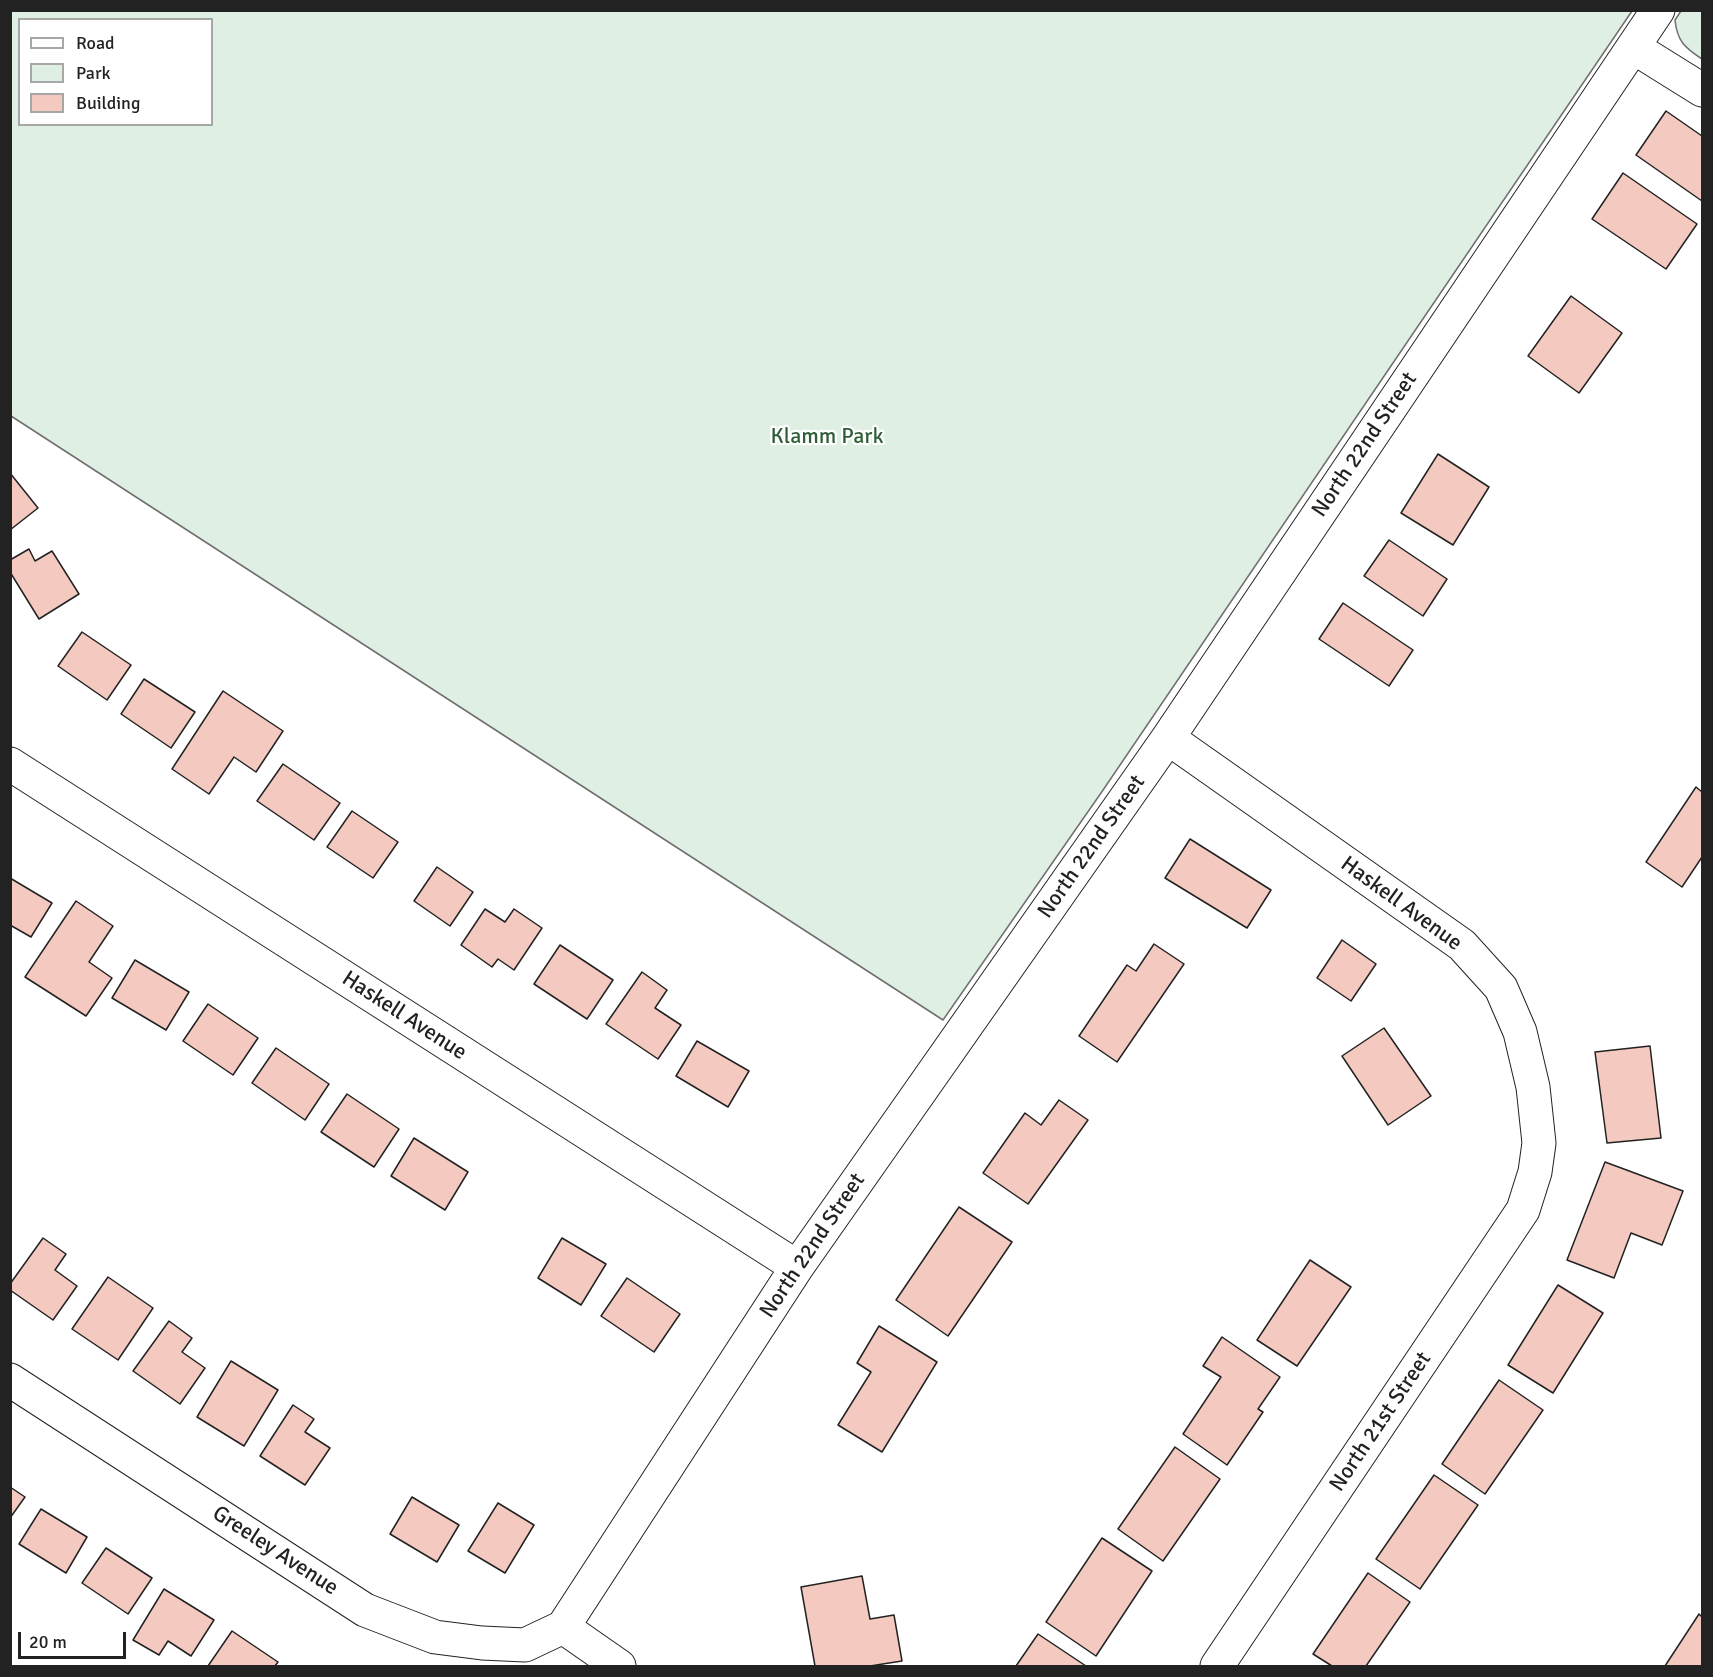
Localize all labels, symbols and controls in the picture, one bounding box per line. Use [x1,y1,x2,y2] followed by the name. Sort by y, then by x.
[18,18,213,126] legend
[76,32,115,54] text: Road
[76,62,111,84] text: Park
[76,92,140,114] text: Building
[1307,368,1423,522] street label: North 22nd Street
[771,424,883,450] park label: Klamm Park
[1033,770,1151,924] street label: North 22nd Street
[1335,851,1467,957] street label: Haskell Avenue
[337,966,471,1066] street label: Haskell Avenue
[755,1169,871,1323] street label: North 22nd Street
[1325,1347,1437,1497] street label: North 21st Street
[207,1501,343,1601] street label: Greeley Avenue
[21,1620,129,1658] scale bar
[29,1631,67,1653] text: 20 m

